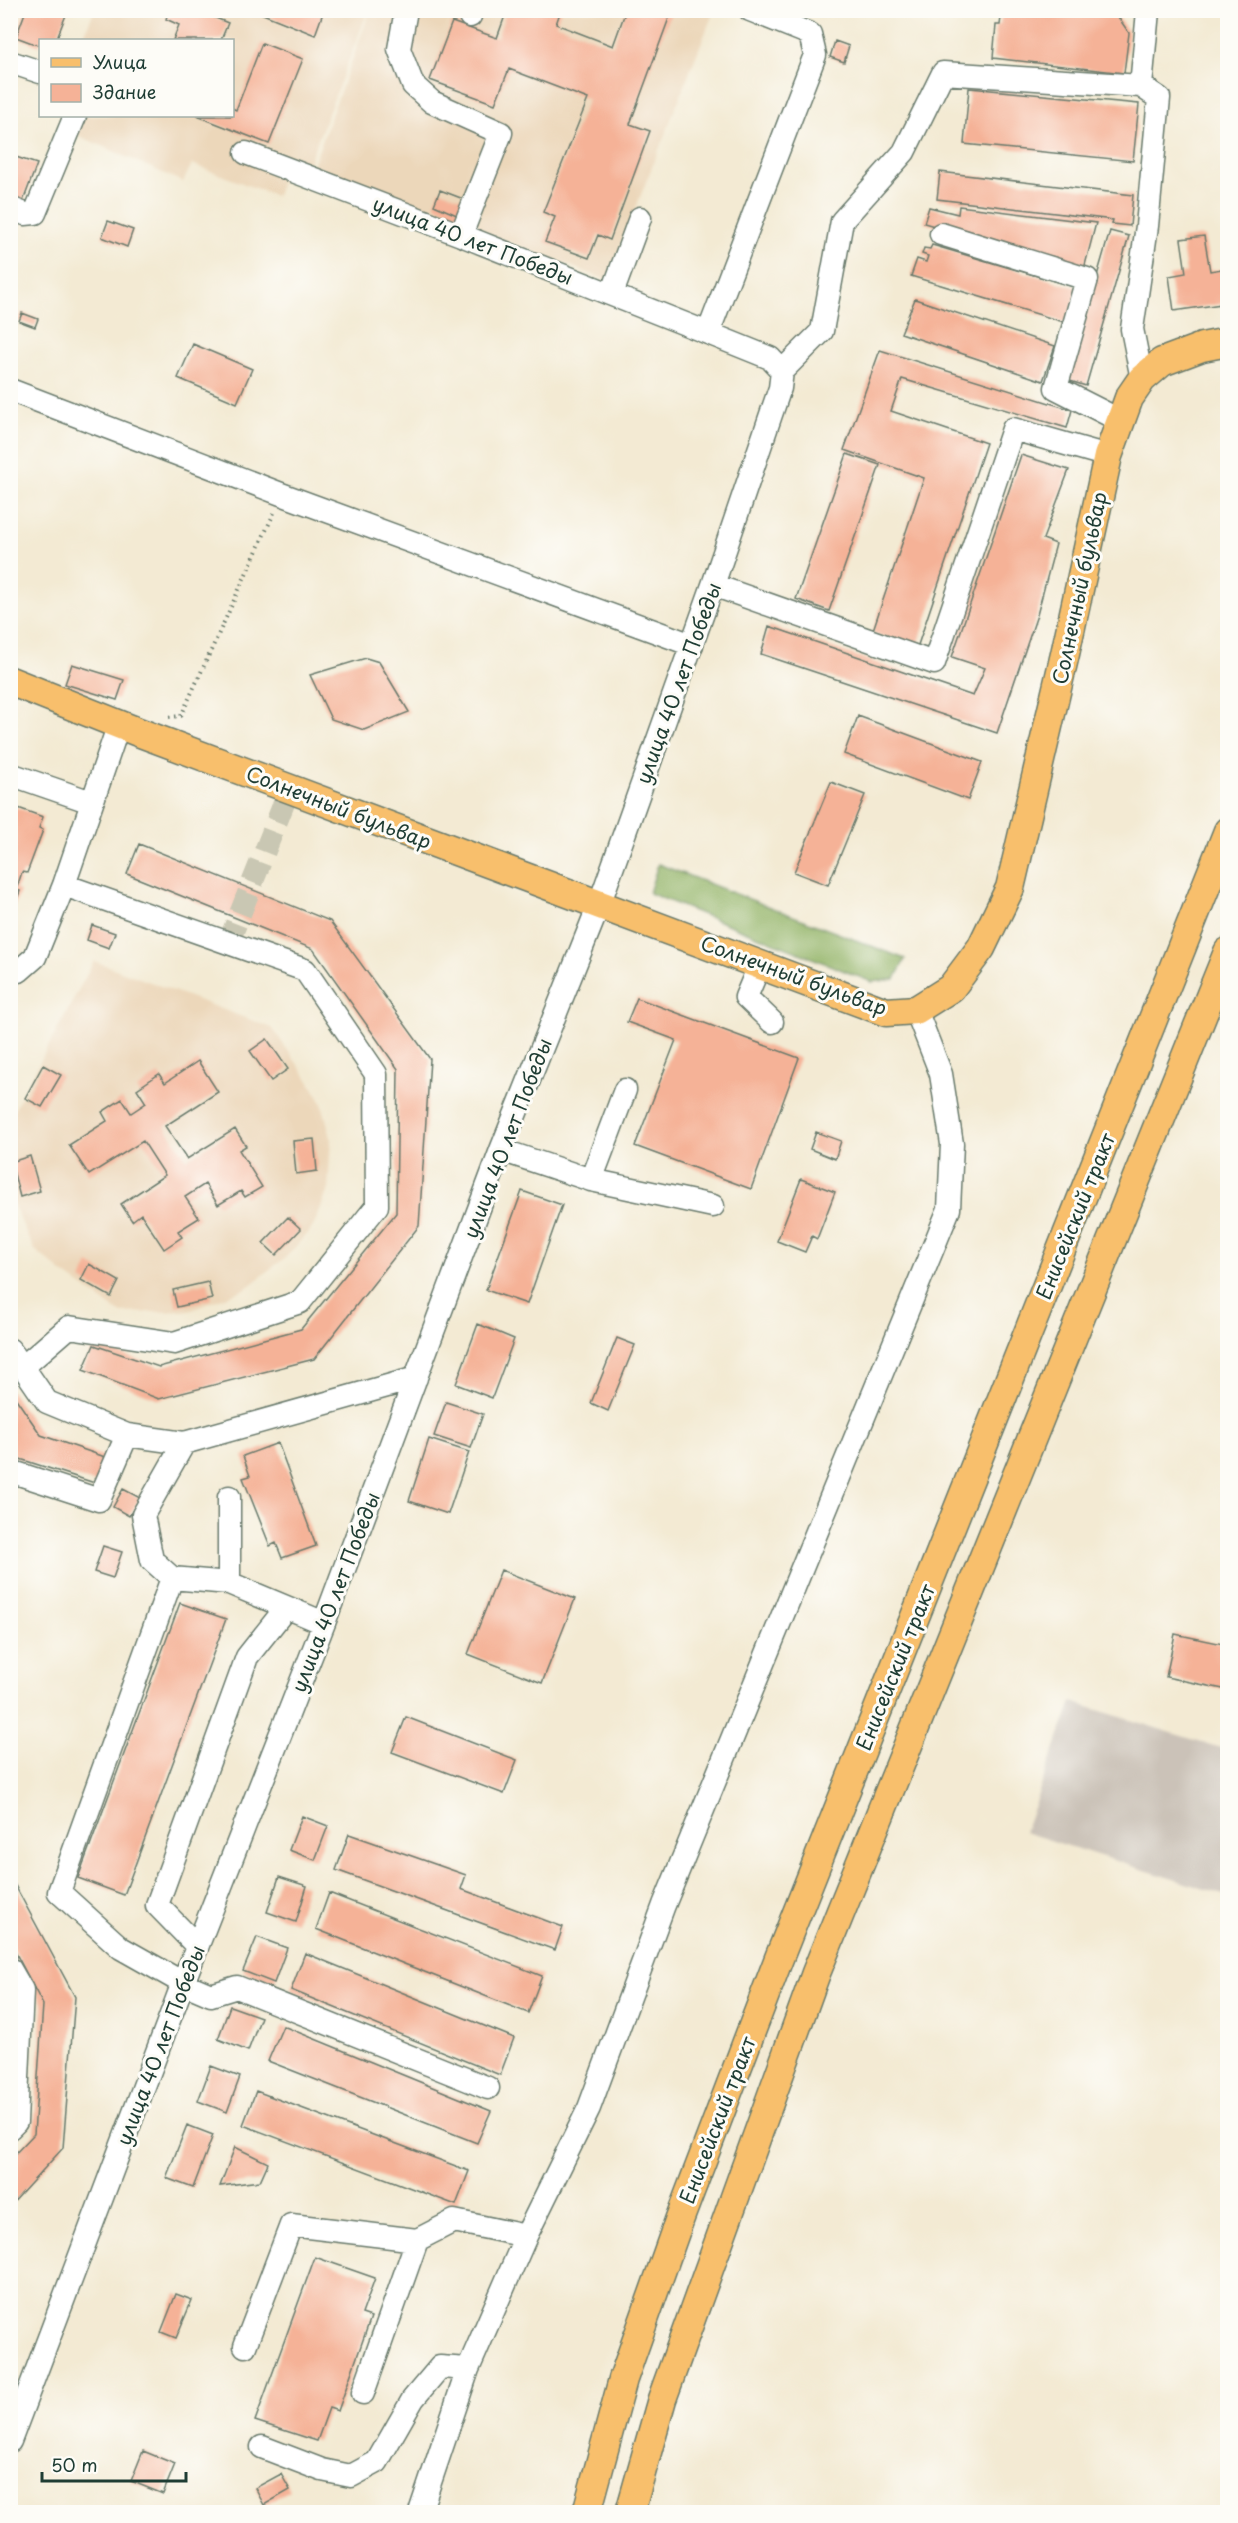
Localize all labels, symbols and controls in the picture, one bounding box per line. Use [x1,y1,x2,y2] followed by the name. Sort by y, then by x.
[39,39,234,117] legend
[93,48,147,75] text: Улица
[93,78,156,105] text: Здание
[369,188,577,292] street label: улица 40 лет Победы
[1044,489,1114,687] street label: Солнечный бульвар
[628,578,728,788] street label: улица 40 лет Победы
[242,758,436,856] street label: Солнечный бульвар
[697,927,891,1023] street label: Солнечный бульвар
[455,1034,559,1242] street label: улица 40 лет Победы
[1028,1128,1122,1304] street label: Енисейский тракт
[283,1488,387,1696] street label: улица 40 лет Победы
[848,1579,942,1755] street label: Енисейский тракт
[108,1941,212,2149] street label: улица 40 лет Победы
[671,2031,763,2208] street label: Енисейский тракт
[42,2445,186,2483] scale bar
[51,2451,98,2478] text: 50 m

